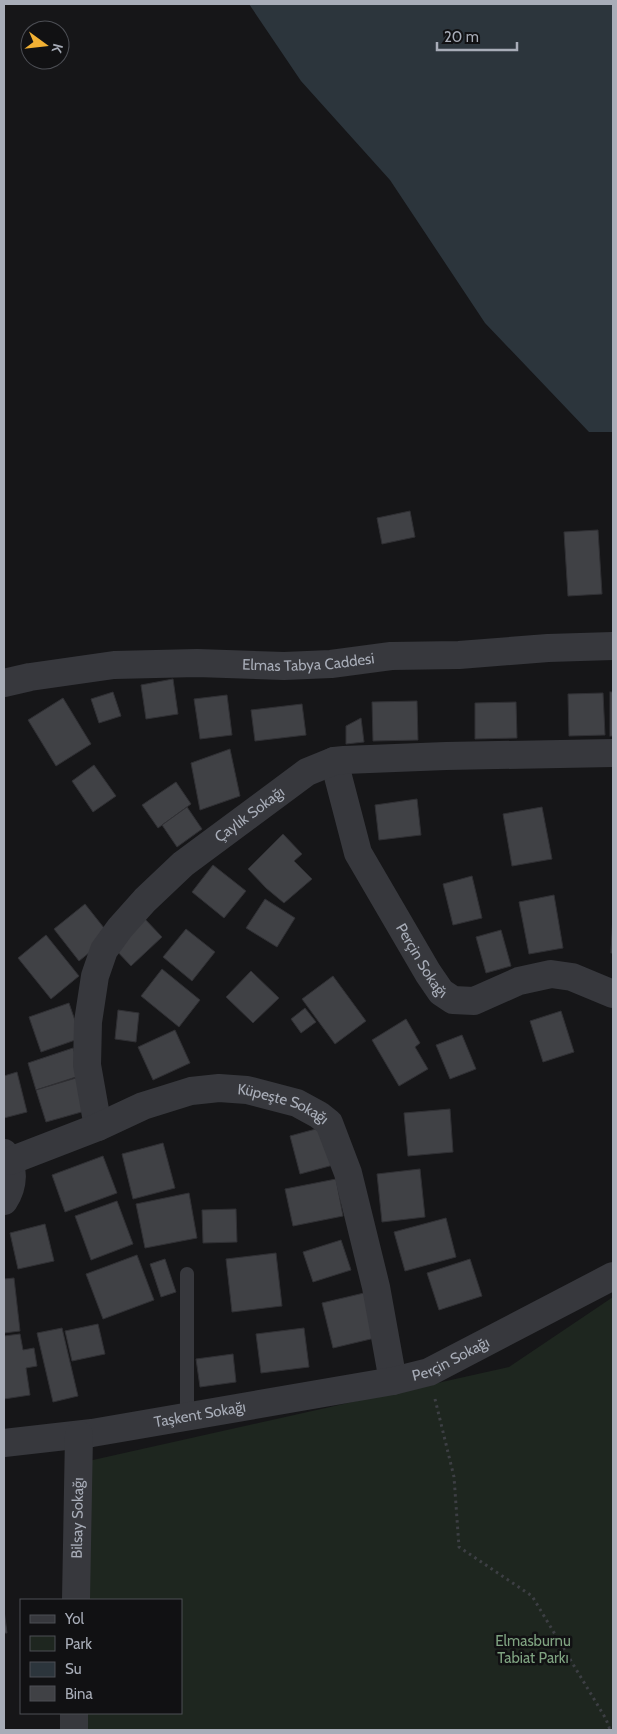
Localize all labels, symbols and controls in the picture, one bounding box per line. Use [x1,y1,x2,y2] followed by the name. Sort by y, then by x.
[20,20,70,70] north arrow
[437,20,517,52] scale bar
[444,28,479,46] text: 20 m
[48,42,67,55] text: K
[242,649,375,675] street label: Elmas Tabya Caddesi
[211,783,288,846] street label: Çaylık Sokağı
[392,920,450,1002] street label: Perçin Sokağı
[237,1080,332,1128] street label: Küpeşte Sokağı
[410,1333,492,1385] street label: Perçin Sokağı
[153,1398,247,1431] street label: Taşkent Sokağı
[68,1477,87,1559] street label: Bilsay Sokağı
[20,1599,182,1714] legend
[64,1610,84,1628] text: Yol
[495,1632,571,1667] park label: Elmasburnu Tabiat Parkı
[65,1635,92,1653] text: Park
[65,1660,82,1678] text: Su
[65,1685,93,1703] text: Bina

